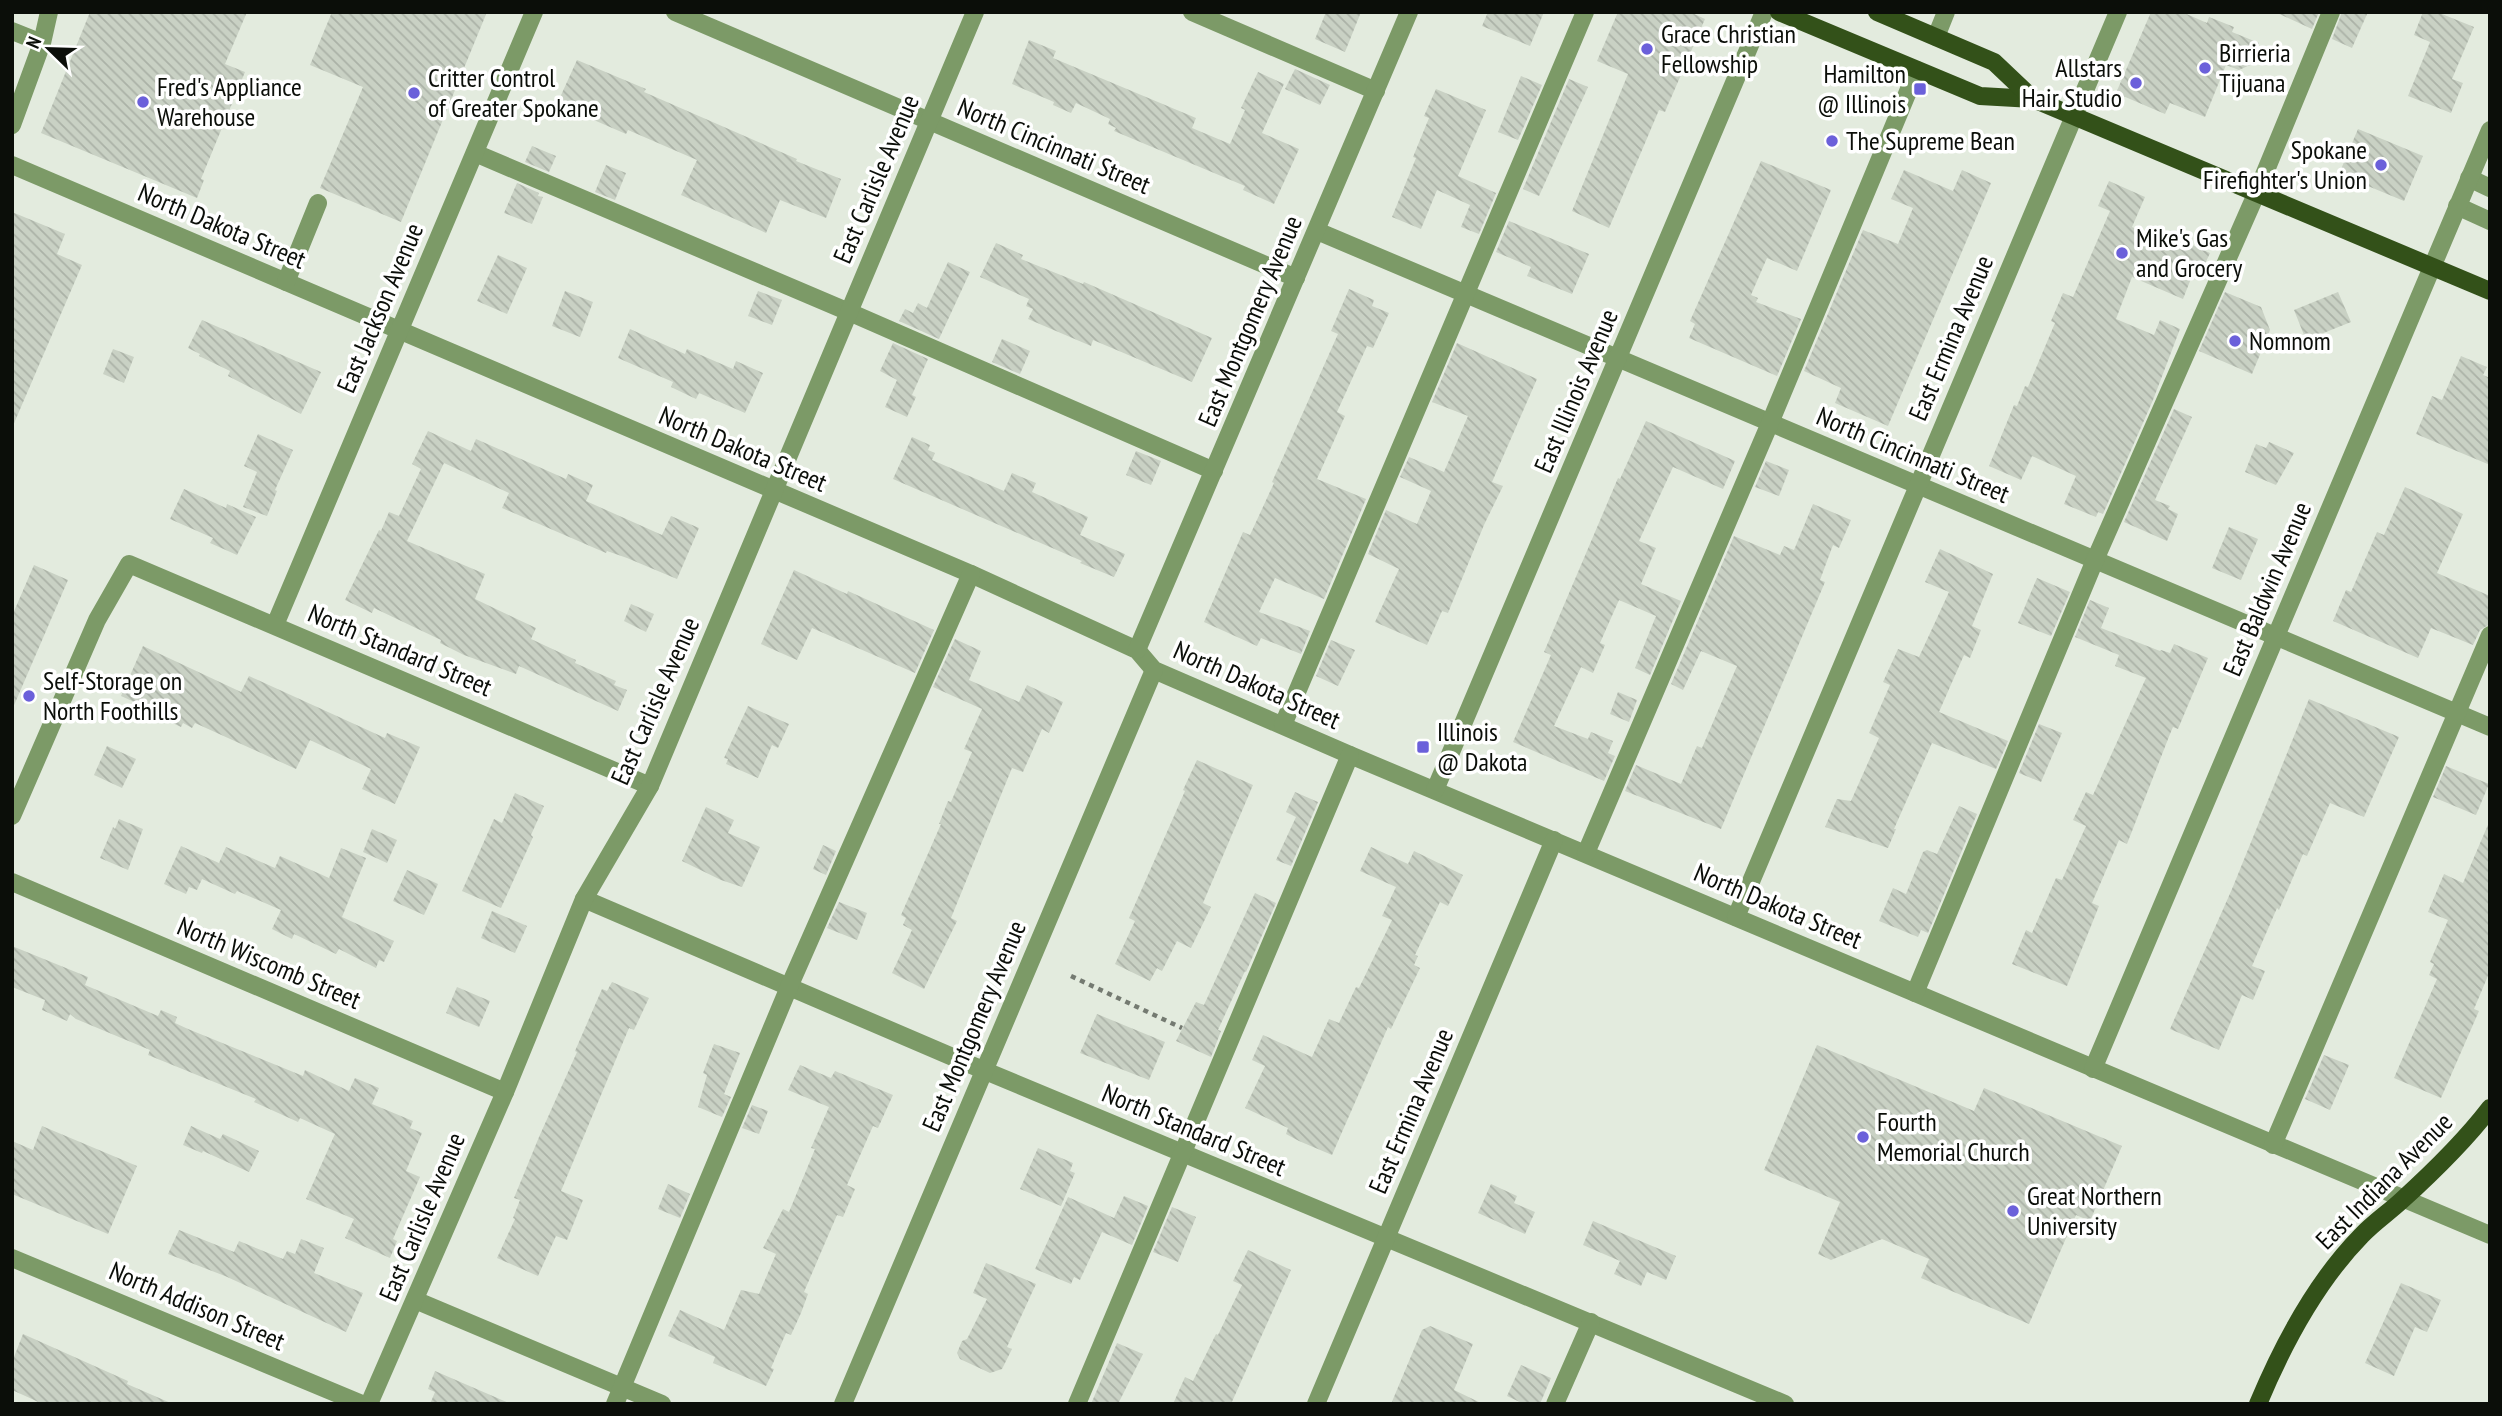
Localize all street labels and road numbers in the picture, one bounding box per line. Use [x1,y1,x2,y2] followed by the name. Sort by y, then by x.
[825,90,926,268] street label: East Carlisle Avenue
[953,90,1156,201] street label: North Cincinnati Street
[133,175,311,276] street label: North Dakota Street
[1190,210,1309,431] street label: East Montgomery Avenue
[329,218,430,398] street label: East Jackson Avenue
[1901,250,2000,425] street label: East Ermina Avenue
[1526,304,1625,478] street label: East Illinois Avenue
[654,398,832,499] street label: North Dakota Street
[1812,399,2015,510] street label: North Cincinnati Street
[2215,497,2318,681] street label: East Baldwin Avenue
[303,596,497,703] street label: North Standard Street
[603,612,706,790] street label: East Carlisle Avenue
[1169,633,1346,736] street label: North Dakota Street
[1689,855,1867,956] street label: North Dakota Street
[172,909,366,1016] street label: North Wiscomb Street
[914,915,1033,1136] street label: East Montgomery Avenue
[1361,1023,1460,1198] street label: East Ermina Avenue
[1097,1076,1291,1183] street label: North Standard Street
[2308,1105,2459,1256] street label: East Indiana Avenue
[371,1128,472,1306] street label: East Carlisle Avenue
[104,1254,290,1357] street label: North Addison Street

